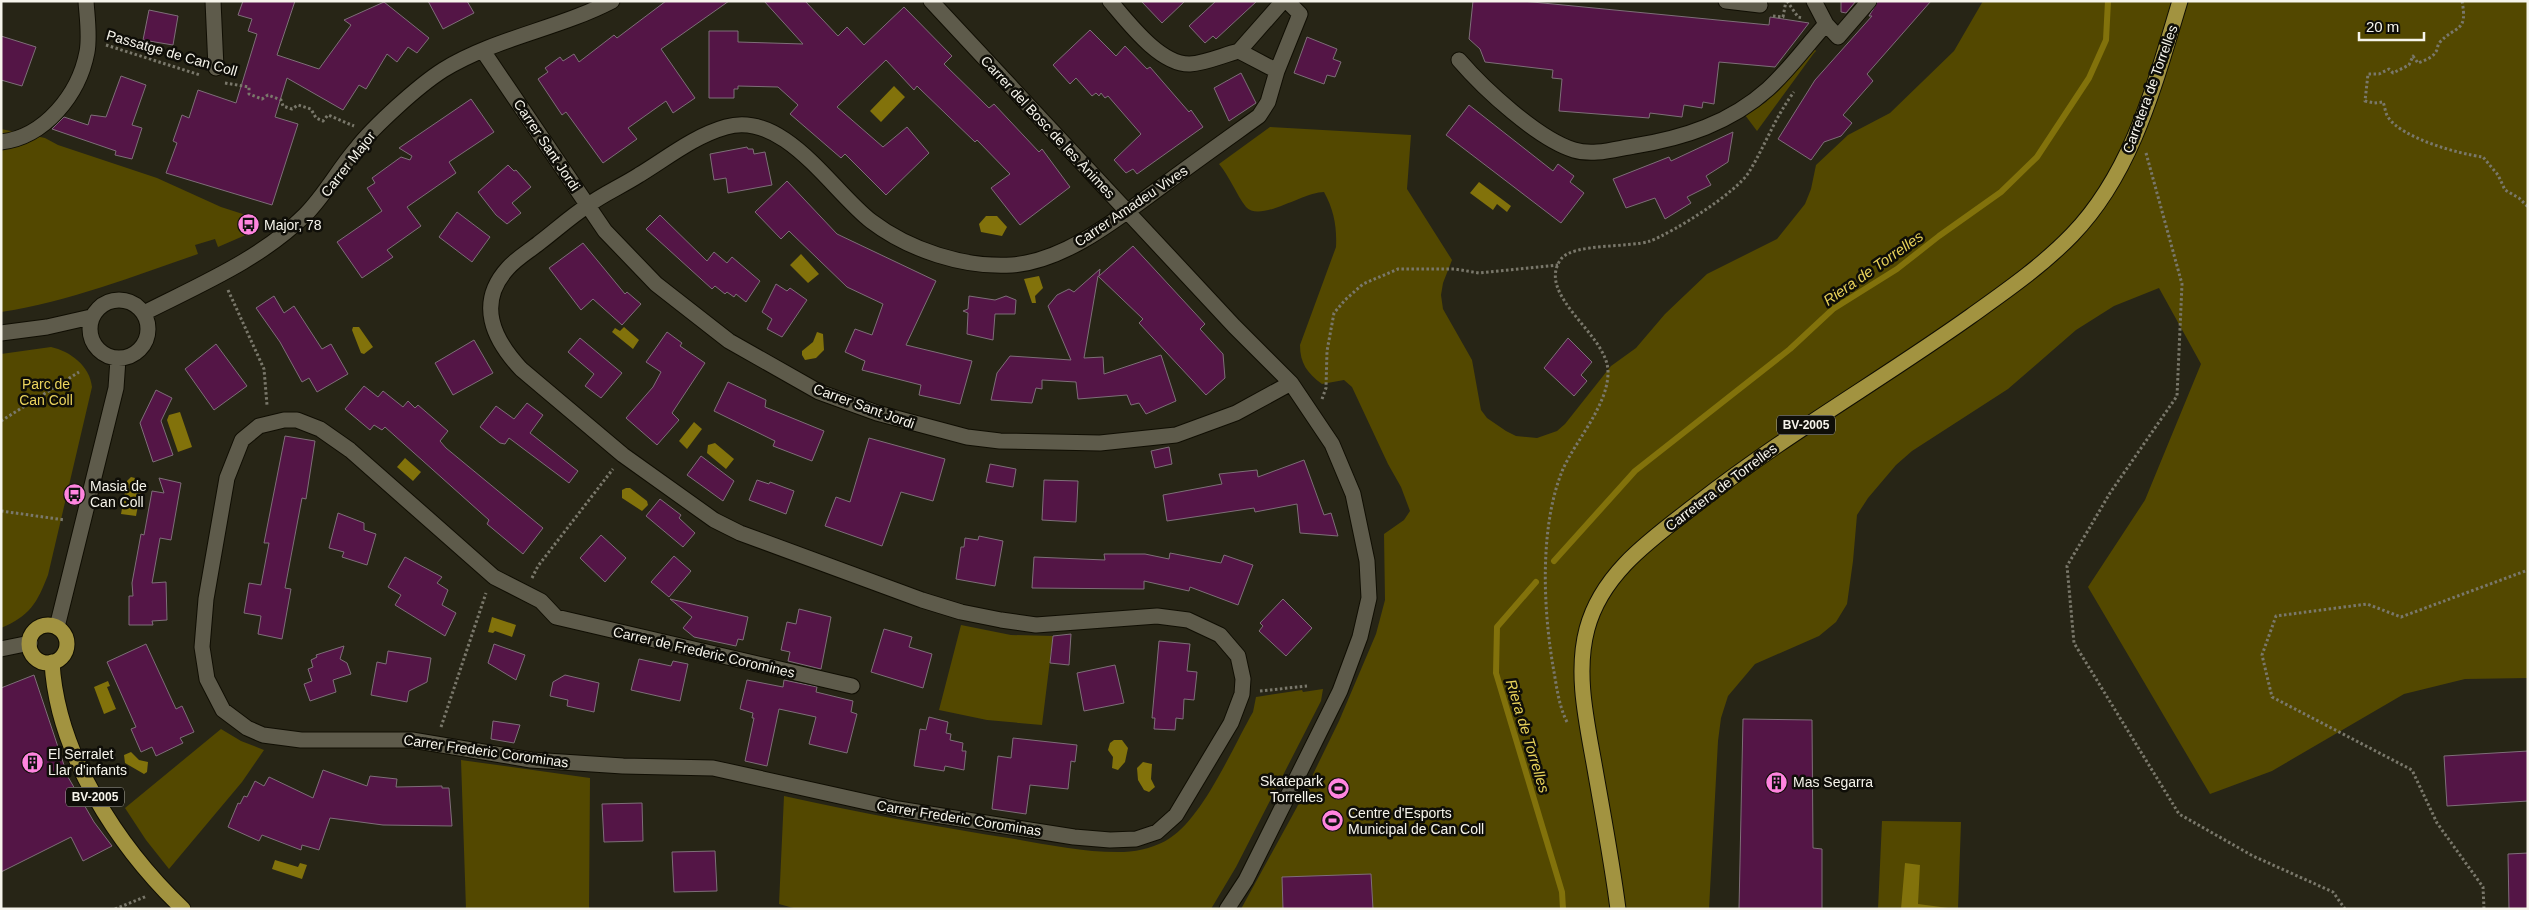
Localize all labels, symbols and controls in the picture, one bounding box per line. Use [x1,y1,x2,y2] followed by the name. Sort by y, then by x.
[2359,10,2424,42] scale bar
[2366,18,2399,35] text: 20 m
[2119,23,2181,155] street label: Carretera de Torrelles
[105,27,239,79] street label: Passatge de Can Coll
[978,52,1118,202] street label: Carrer del Bosc de les Ànimes
[511,96,583,194] street label: Carrer Sant Jordi
[318,128,379,200] street label: Carrer Major
[1071,162,1191,250] street label: Carrer Amadeu Vives
[236,213,260,237] bus stop icon: Major, 78
[264,217,322,233] place label: Major, 78
[1820,227,1927,309] water label: Riera de Torrelles
[19,376,73,408] park label: Parc de Can Coll
[811,380,917,432] street label: Carrer Sant Jordi
[1777,416,1835,434] road number: BV-2005
[1662,440,1780,534] street label: Carretera de Torrelles
[90,478,147,510] place label: Masia de Can Coll
[62,482,86,506] bus stop icon: Masia de Can Coll
[612,623,796,681] street label: Carrer de Frederic Coromines
[1503,677,1553,795] water label: Riera de Torrelles
[402,731,570,771] street label: Carrer Frederic Corominas
[48,746,127,778] place label: El Serralet Llar d'infants
[20,750,44,774] building icon: El Serralet Llar d'infants
[1765,770,1789,794] building icon: Mas Segarra
[1260,773,1324,805] place label: Skatepark Torrelles
[1793,774,1873,790] place label: Mas Segarra
[1327,777,1351,801] sports icon: Skatepark Torrelles
[66,788,124,806] road number: BV-2005
[876,797,1042,839] street label: Carrer Frederic Corominas
[1348,805,1484,837] place label: Centre d'Esports Municipal de Can Coll
[1320,809,1344,833] sports icon: Centre d'Esports Municipal de Can Coll

